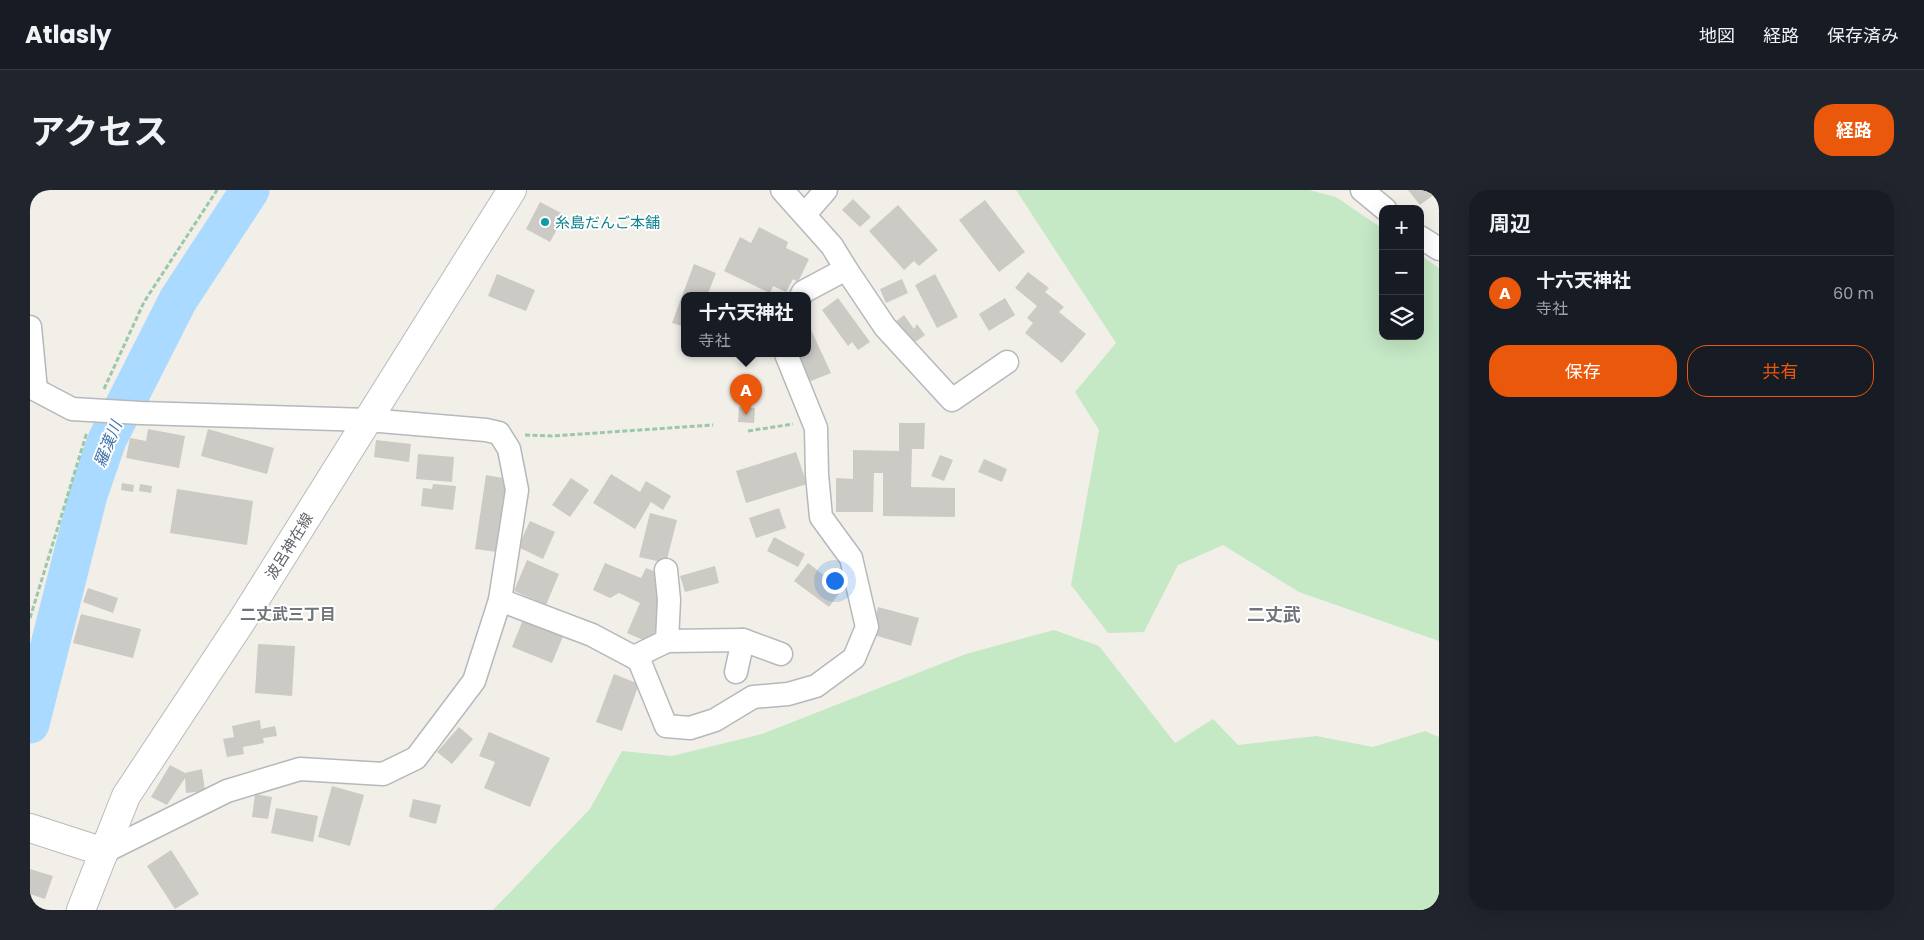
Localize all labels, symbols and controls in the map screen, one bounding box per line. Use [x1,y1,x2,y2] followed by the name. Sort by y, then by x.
[25,18,111,51] text: Atlasly
[1699,23,1735,48] text: 地図
[1763,23,1799,48] text: 経路
[1827,23,1899,48] text: 保存済み
[1814,104,1894,156] button: 経路
[30,107,168,156] text: アクセス
[1379,205,1424,340] map controls
[1379,205,1424,250] button: +
[1489,209,1531,238] text: 周辺
[555,212,660,233] place label: 糸島だんご本舗
[539,216,551,228] marker: 糸島だんご本舗
[1379,250,1424,295] button: −
[1536,267,1631,294] text: 十六天神社
[1499,282,1511,305] text: A
[1833,282,1874,305] text: 60 m
[681,292,811,357] popup
[1379,295,1424,340] button: layers
[1536,297,1568,320] text: 寺社
[698,299,794,326] text: 十六天神社
[698,329,731,352] text: 寺社
[1489,345,1677,397] button: 保存
[1687,345,1874,397] button: 共有
[730,374,762,415] pin: A
[88,416,128,471] water label: 羅漢川
[260,509,318,583] street label: 波呂神在線
[822,568,848,594] your location
[1247,602,1301,627] district label: 二丈武
[240,603,336,626] district label: 二丈武三丁目

